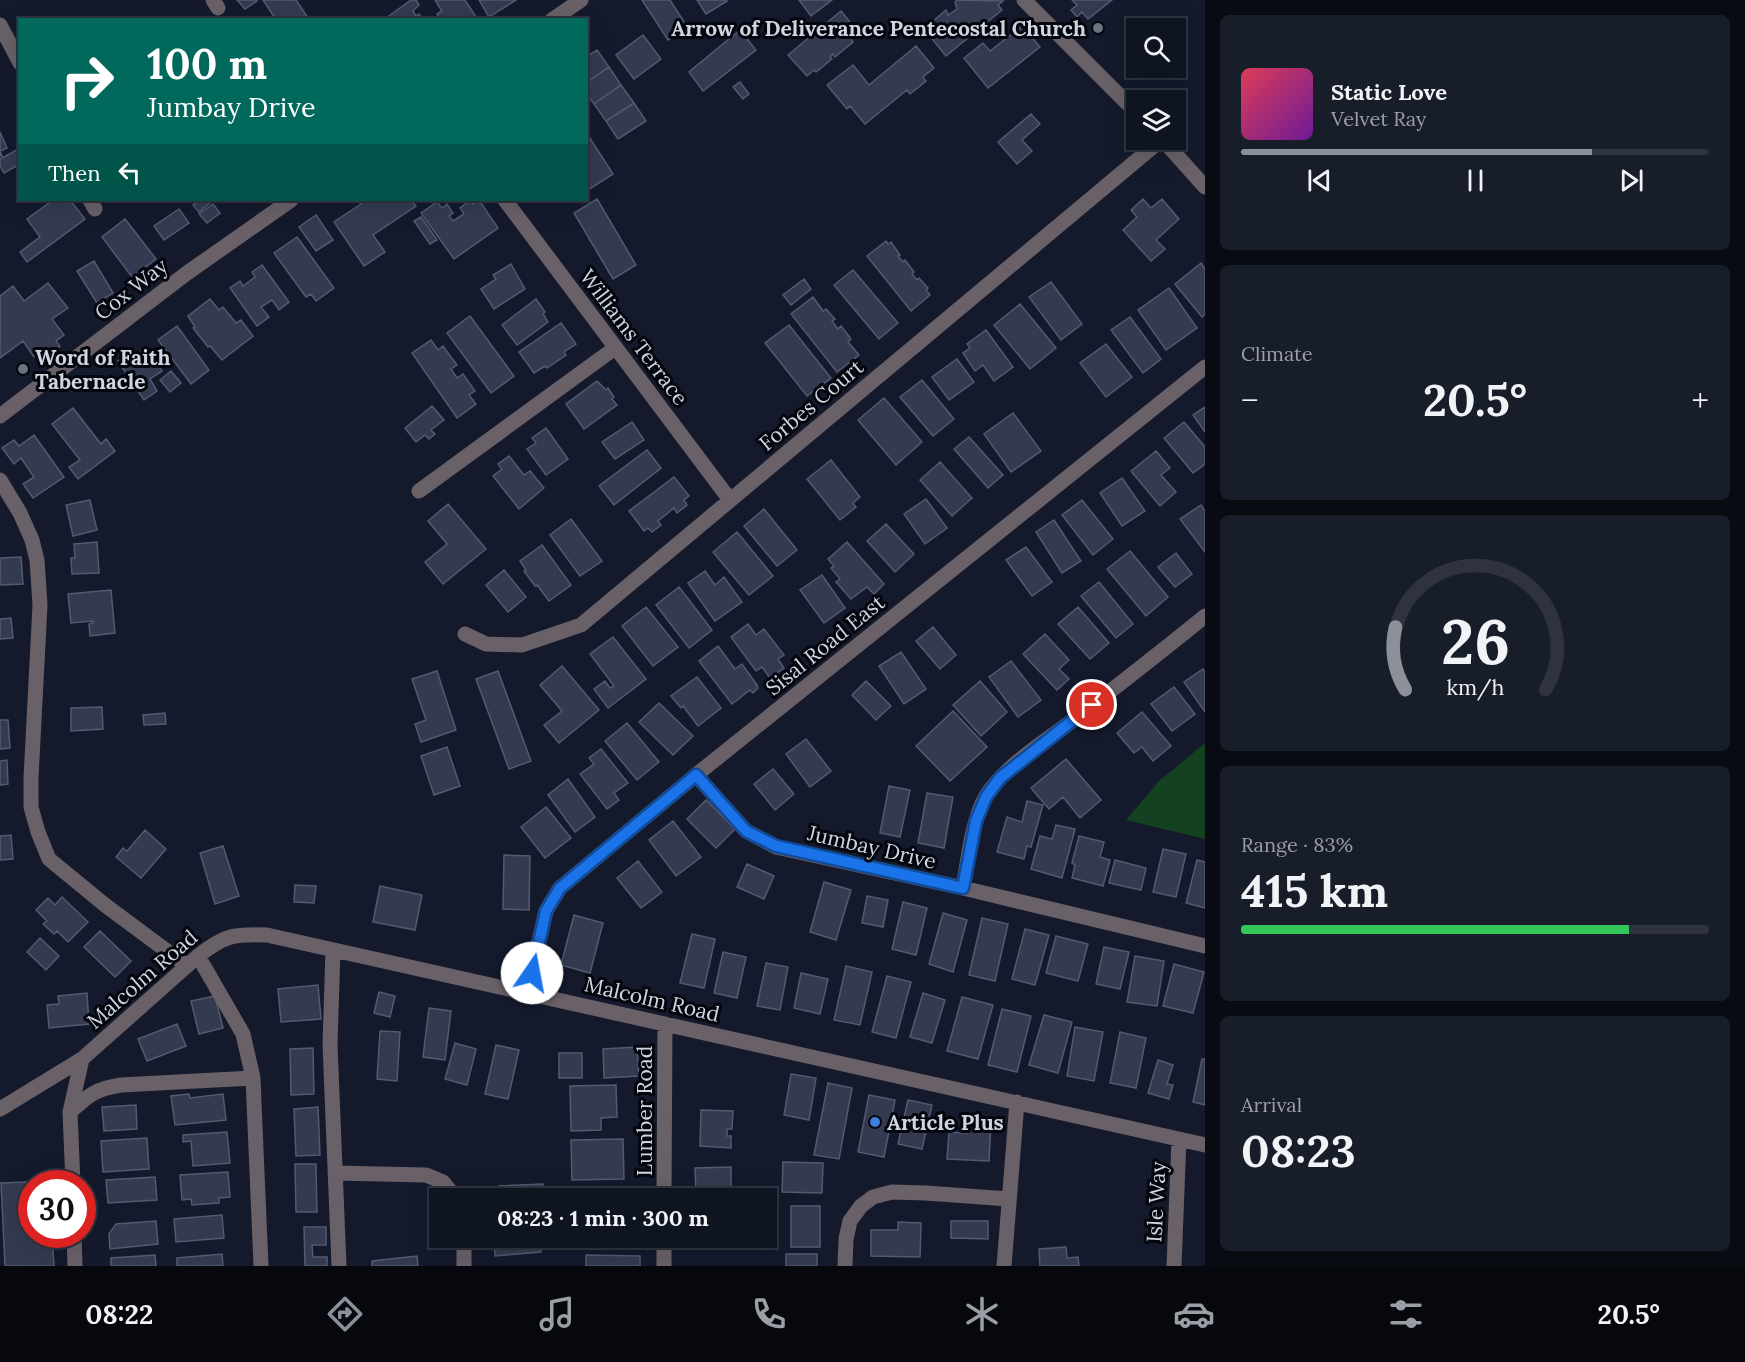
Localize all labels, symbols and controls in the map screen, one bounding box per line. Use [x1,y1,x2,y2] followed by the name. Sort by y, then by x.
[671,15,1086,42] place label: Arrow of Deliverance Pentecostal Church
[1126,18,1186,150] map controls
[1126,18,1186,78] button: search
[1091,21,1105,35] marker: Arrow of Deliverance Pentecostal Church
[147,37,267,91] text: 100 m
[48,42,126,120] icon: right
[1331,78,1447,106] text: Static Love
[147,90,316,124] text: Jumbay Drive
[1126,90,1186,150] button: layers
[1331,106,1426,131] text: Velvet Ray
[113,156,146,189] icon: left
[48,159,101,187] text: Then
[1303,164,1336,197] icon: previous
[1459,164,1492,197] icon: pause
[1615,164,1648,197] icon: next
[89,252,173,326] street label: Cox Way
[574,263,694,411] street label: Williams Terrace
[1241,341,1313,366] text: Climate
[35,344,170,395] place label: Word of Faith Tabernacle
[753,353,869,457] street label: Forbes Court
[16,362,30,376] marker: Word of Faith Tabernacle
[1423,371,1527,428] text: 20.5°
[1241,379,1259,421] text: −
[1691,379,1709,421] text: +
[760,588,891,701] street label: Sisal Road East
[1440,601,1510,681] text: 26
[1446,673,1504,701] text: km/h
[1066,679,1117,730] pin
[1075,688,1108,721] icon: arrive
[804,819,939,875] street label: Jumbay Drive
[1241,832,1353,857] text: Range · 83%
[1241,862,1388,919] text: 415 km
[81,924,203,1034] street label: Malcolm Road
[500,941,564,1005] position arrow
[582,970,722,1028] street label: Malcolm Road
[631,1046,658,1176] street label: Lumber Road
[1241,1092,1302,1117] text: Arrival
[887,1109,1004,1136] place label: Article Plus
[868,1115,882,1129] marker: Article Plus
[1241,1122,1356,1179] text: 08:23
[1140,1161,1172,1243] street label: Isle Way
[18,1170,96,1248] speed limit sign: 30
[497,1204,709,1232] text: 08:23 · 1 min · 300 m
[324,1293,366,1335] icon: directions
[536,1293,578,1335] icon: music
[748,1293,790,1335] icon: phone
[961,1293,1003,1335] icon: climate
[1173,1293,1215,1335] icon: car
[1385,1293,1427,1335] icon: filters
[85,1297,153,1331] text: 08:22
[1598,1297,1660,1331] text: 20.5°

